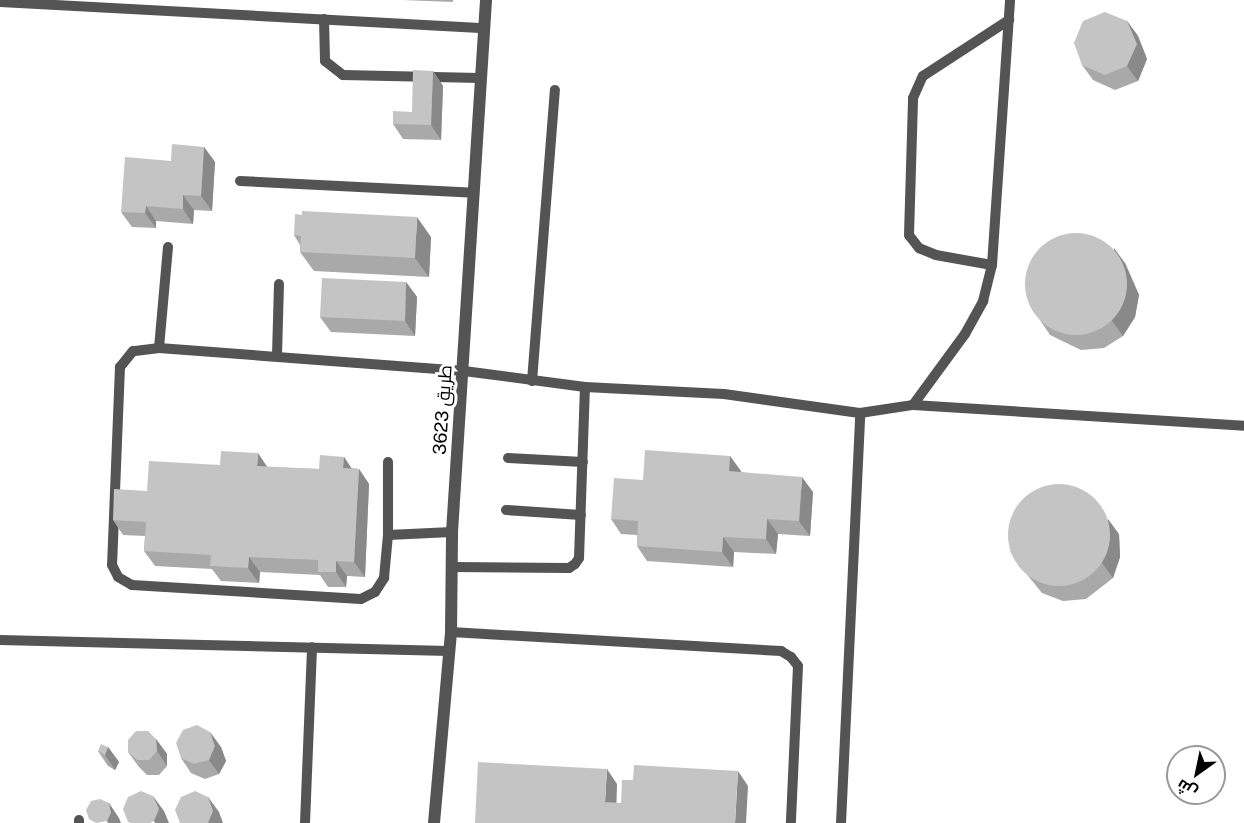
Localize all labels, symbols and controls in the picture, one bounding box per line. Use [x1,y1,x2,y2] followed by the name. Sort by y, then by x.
[429,364,457,456] street label: طريق 3623
[1166,745,1226,805] north arrow
[1173,775,1201,802] text: ش

